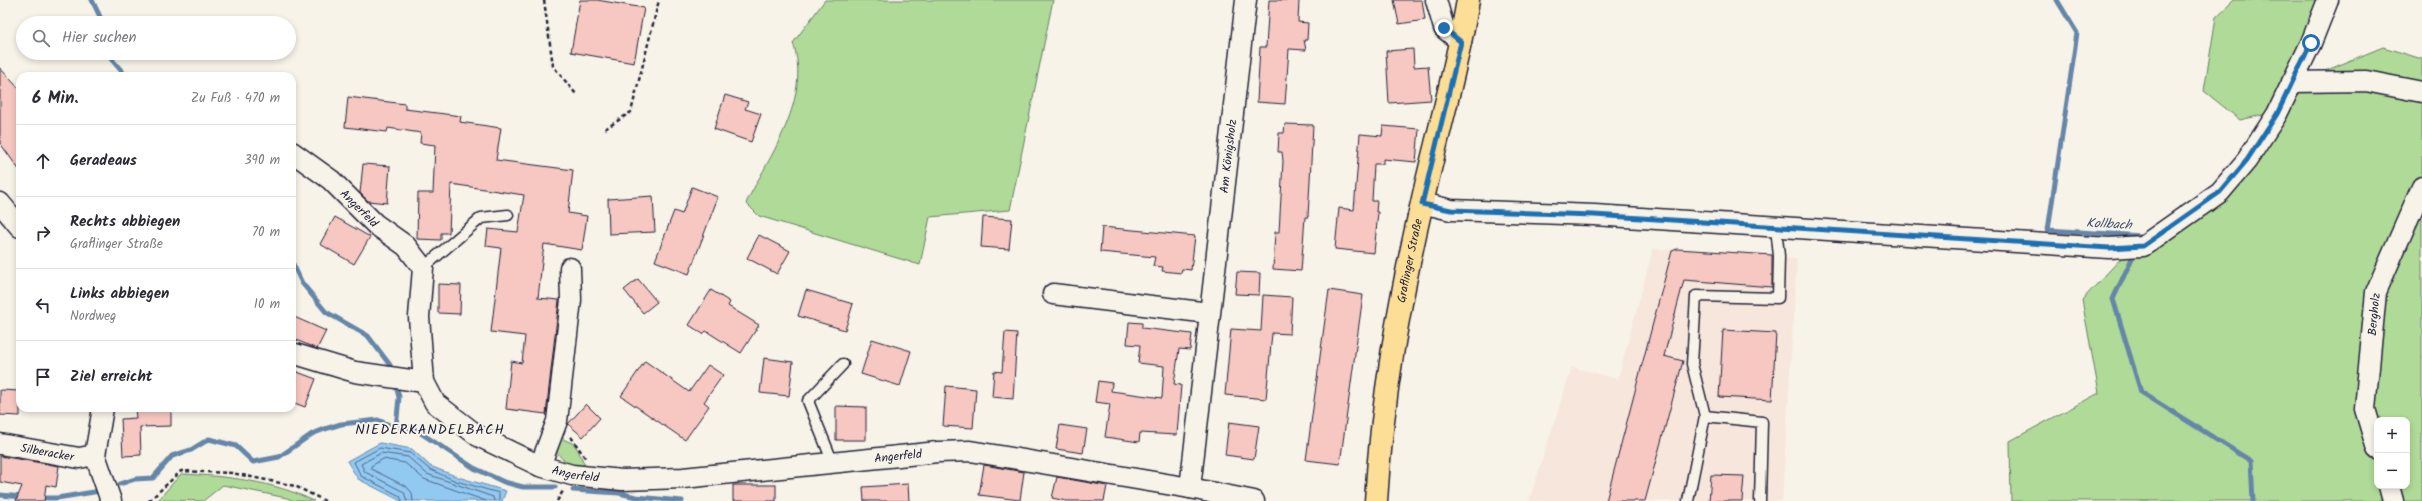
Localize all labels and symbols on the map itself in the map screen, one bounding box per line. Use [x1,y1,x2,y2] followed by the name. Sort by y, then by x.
[1435,19,1453,37] route end
[2302,34,2320,52] route start
[1215,118,1242,194] street label: Am Königsholz
[335,185,383,233] street label: Angerfeld
[2086,213,2133,236] water label: Kollbach
[1392,216,1428,304] street label: Graflinger Straße
[2363,292,2386,336] street label: Bergholz
[355,419,505,441] district label: NIEDERKANDELBACH
[19,439,76,467] street label: Silberacker
[873,445,924,468] street label: Angerfeld
[550,461,601,488] street label: Angerfeld

